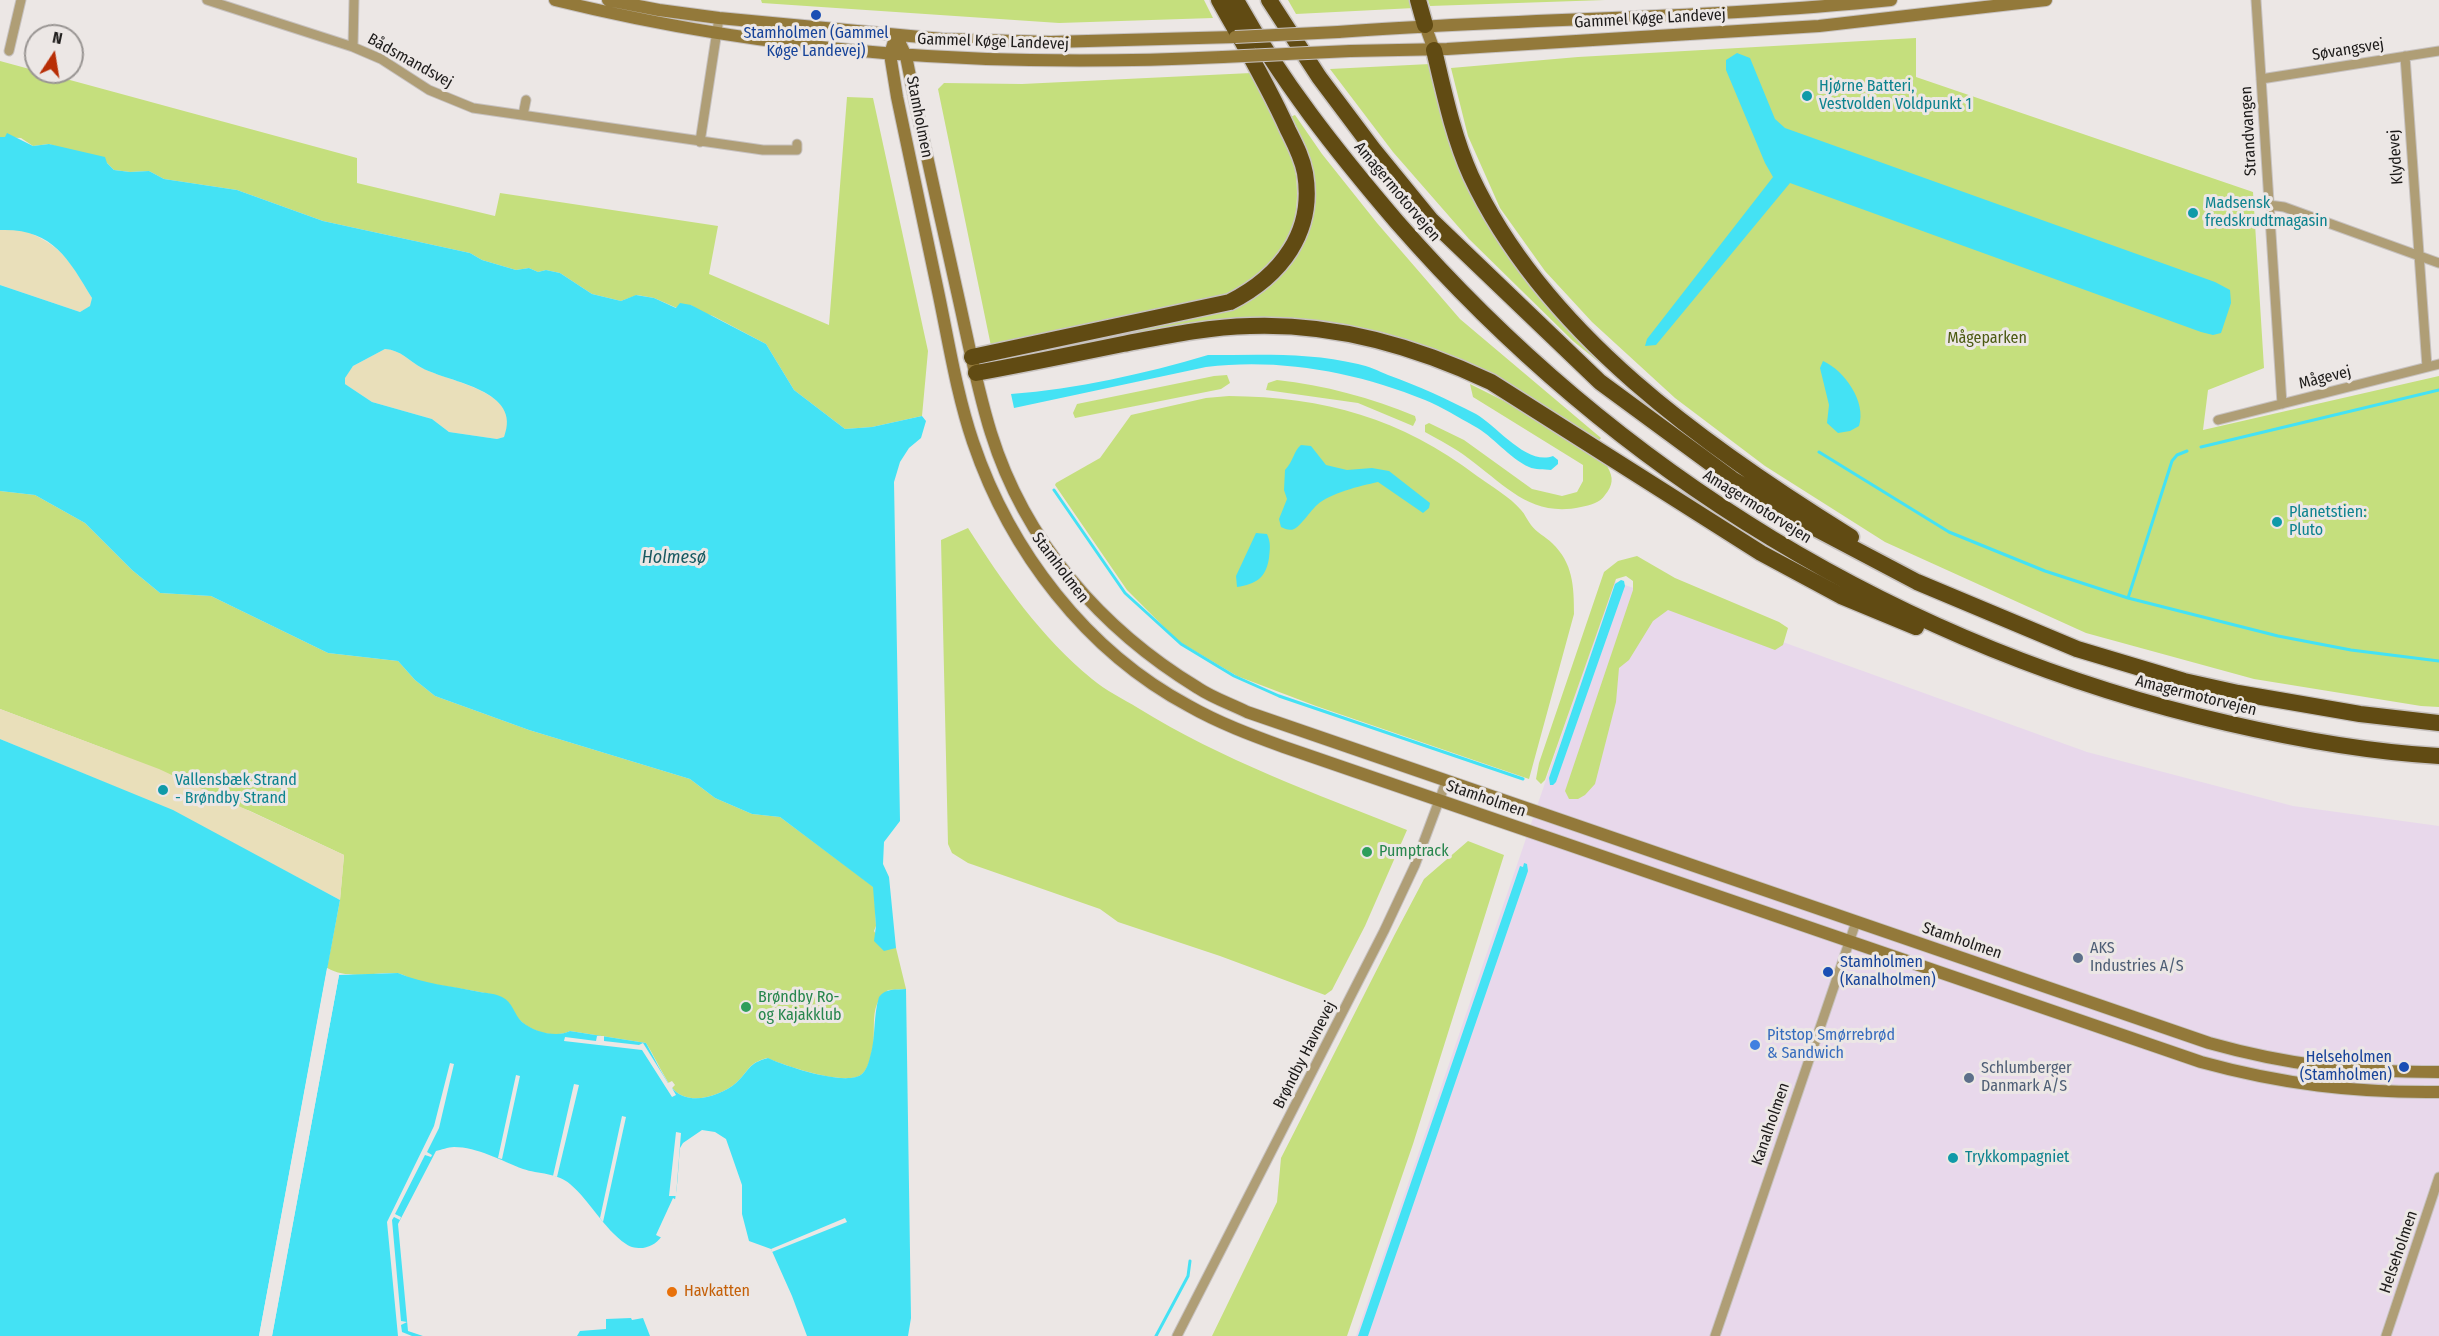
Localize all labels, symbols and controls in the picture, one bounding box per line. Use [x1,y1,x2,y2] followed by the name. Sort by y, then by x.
[1574,5,1726,33] street label: Gammel Køge Landevej
[809,8,823,22] marker: Stamholmen (Gammel Køge Landevej)
[24,24,84,84] north arrow
[743,24,889,62] place label: Stamholmen (Gammel Køge Landevej)
[51,28,64,48] text: N
[364,30,456,92] street label: Bådsmandsvej
[917,30,1069,54] street label: Gammel Køge Landevej
[2311,35,2385,65] street label: Søvangsvej
[902,74,936,160] street label: Stamholmen
[1819,77,1972,115] place label: Hjørne Batteri, Vestvolden Voldpunkt 1
[2237,86,2261,176] street label: Strandvangen
[1800,89,1814,103] marker: Hjørne Batteri, Vestvolden Voldpunkt 1
[2385,129,2407,185] street label: Klydevej
[1350,138,1444,246] street label: Amagermotorvejen
[2205,194,2328,232] place label: Madsensk fredskrudtmagasin
[2186,206,2200,220] marker: Madsensk fredskrudtmagasin
[1947,329,2027,349] park label: Mågeparken
[2297,362,2353,394] street label: Mågevej
[1699,466,1815,548] street label: Amagermotorvejen
[2289,503,2367,541] place label: Planetstien: Pluto
[2270,515,2284,529] marker: Planetstien: Pluto
[1027,529,1093,607] street label: Stamholmen
[642,547,706,569] water label: Holmesø
[2133,672,2259,720] street label: Amagermotorvejen
[175,771,297,809] place label: Vallensbæk Strand - Brøndby Strand
[1444,776,1528,822] street label: Stamholmen
[156,783,170,797] marker: Vallensbæk Strand - Brøndby Strand
[1379,842,1449,862] place label: Pumptrack
[1360,845,1374,859] marker: Pumptrack
[1920,918,2004,964] street label: Stamholmen
[2090,939,2184,977] place label: AKS Industries A/S
[2071,951,2085,965] marker: AKS Industries A/S
[1840,953,1936,991] place label: Stamholmen (Kanalholmen)
[1821,965,1835,979] marker: Stamholmen (Kanalholmen)
[758,988,842,1026] place label: Brøndby Ro- og Kajakklub
[1270,998,1340,1112] street label: Brøndby Havnevej
[739,1000,753,1014] marker: Brøndby Ro- og Kajakklub
[1767,1026,1895,1064] place label: Pitstop Smørrebrød & Sandwich
[1748,1038,1762,1052] marker: Pitstop Smørrebrød & Sandwich
[2300,1048,2392,1086] place label: Helseholmen (Stamholmen)
[1981,1059,2072,1097] place label: Schlumberger Danmark A/S
[2397,1060,2411,1074] marker: Helseholmen (Stamholmen)
[1962,1071,1976,1085] marker: Schlumberger Danmark A/S
[1748,1080,1794,1168] street label: Kanalholmen
[1965,1148,2069,1168] place label: Trykkompagniet
[1946,1151,1960,1165] marker: Trykkompagniet
[2376,1208,2422,1296] street label: Helseholmen
[684,1282,750,1302] place label: Havkatten
[665,1285,679,1299] marker: Havkatten

